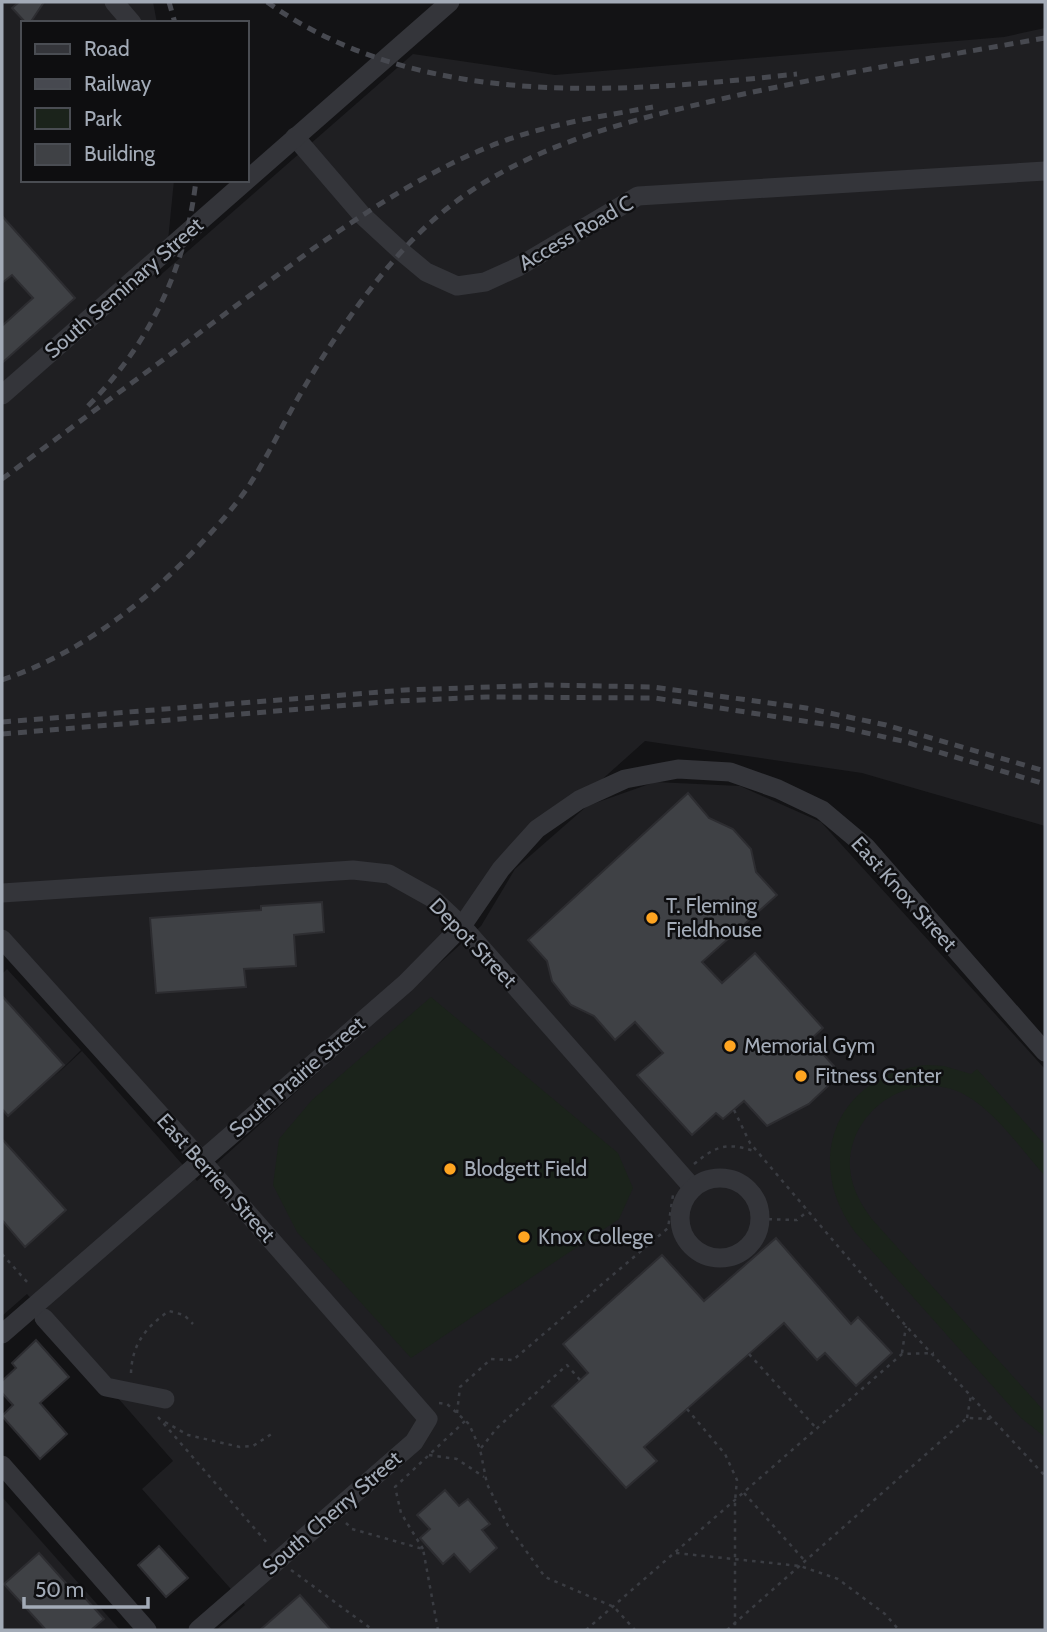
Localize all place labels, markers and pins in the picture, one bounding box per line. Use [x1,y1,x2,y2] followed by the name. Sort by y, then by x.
[666,893,762,942] place label: T. Fleming Fieldhouse
[644,910,660,926] marker: T. Fleming Fieldhouse
[744,1033,875,1058] place label: Memorial Gym
[722,1038,738,1054] marker: Memorial Gym
[815,1063,942,1088] place label: Fitness Center
[793,1068,809,1084] marker: Fitness Center
[464,1156,587,1181] place label: Blodgett Field
[442,1161,458,1177] marker: Blodgett Field
[538,1224,654,1249] place label: Knox College
[516,1229,532,1245] marker: Knox College

